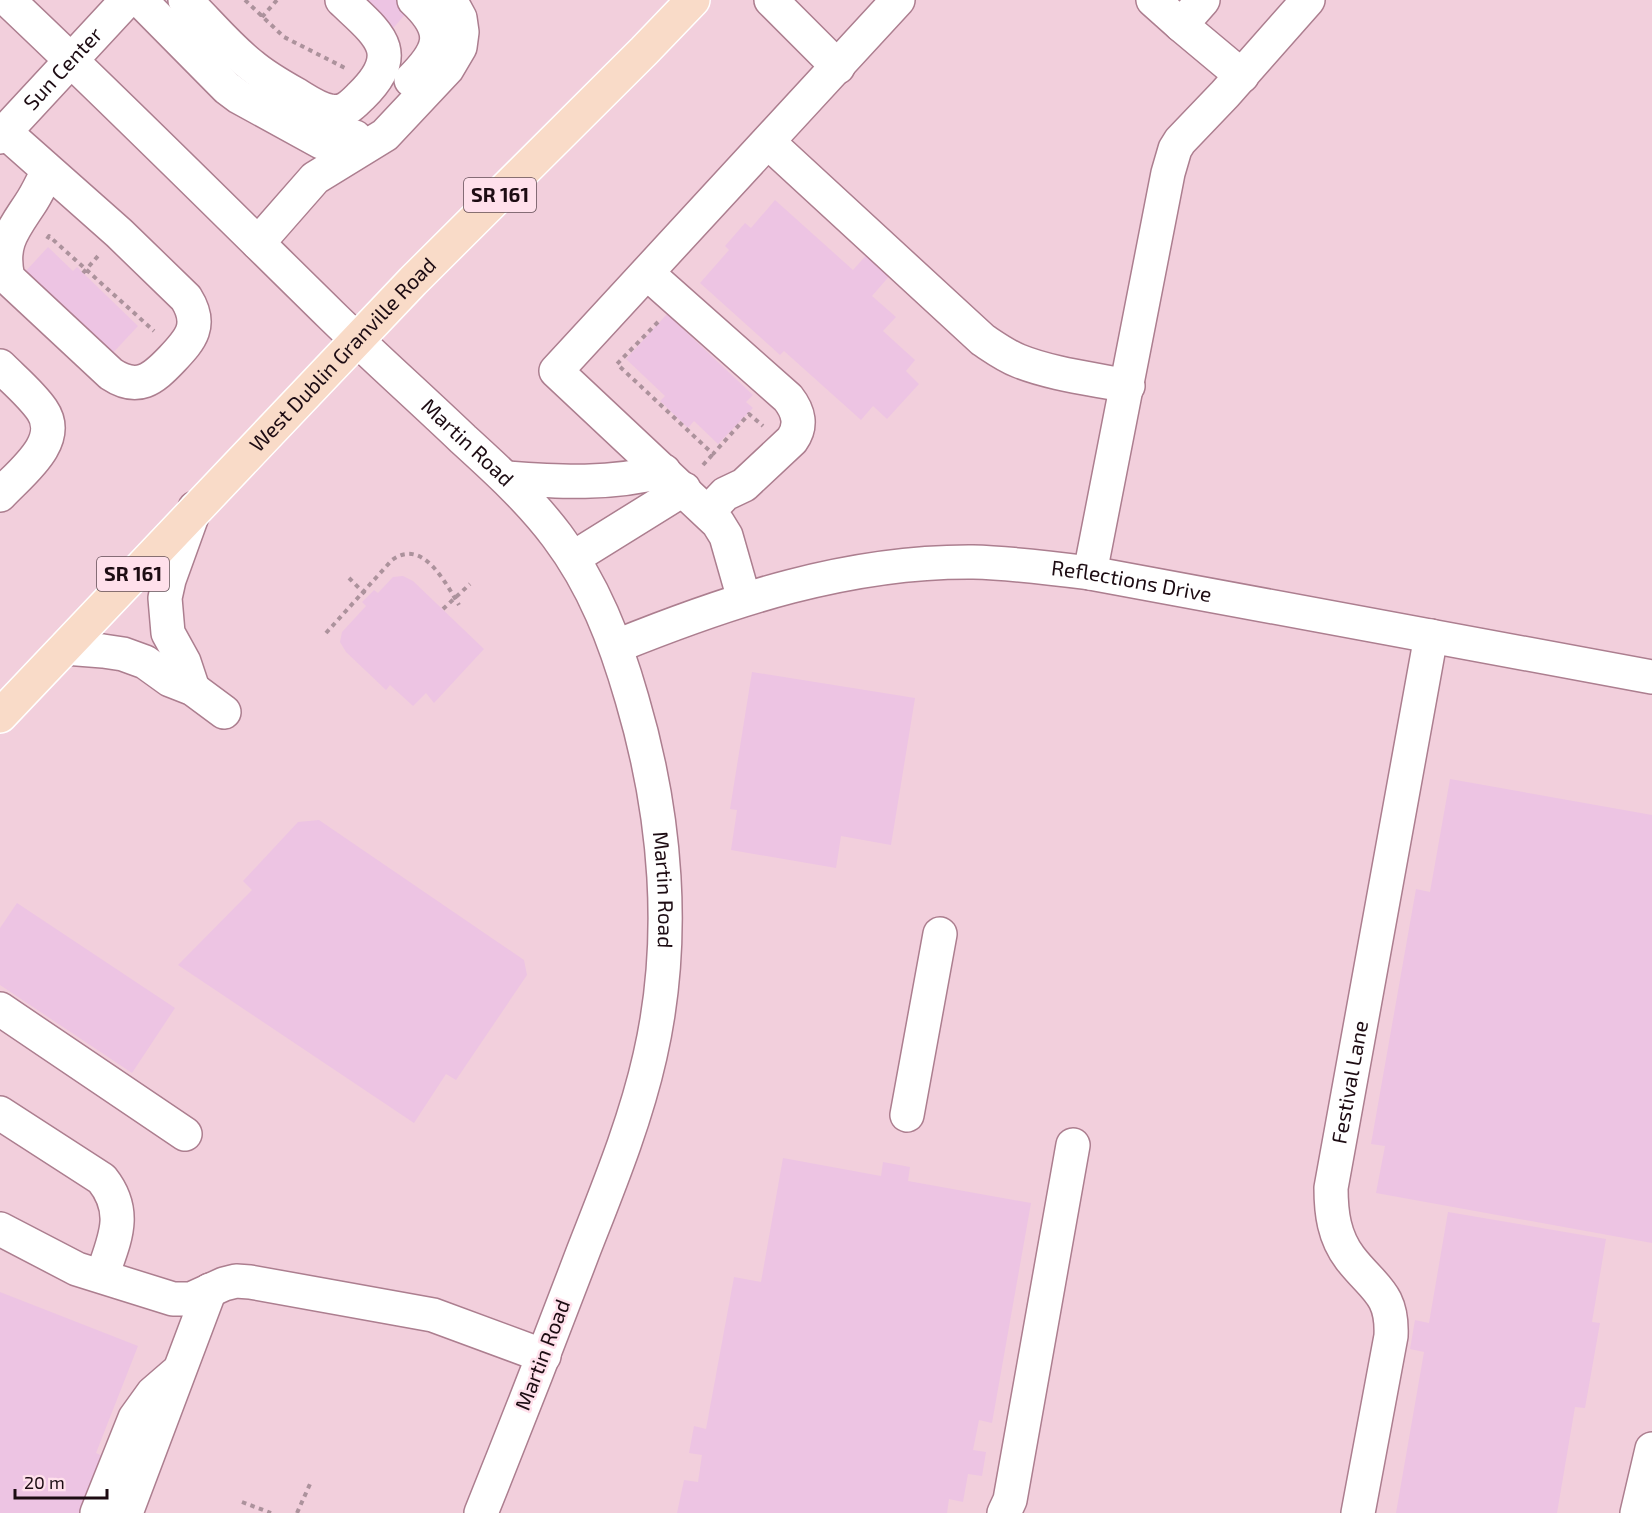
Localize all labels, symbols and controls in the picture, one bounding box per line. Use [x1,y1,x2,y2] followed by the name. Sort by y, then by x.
[18,21,107,114] street label: Sun Center
[464,178,536,212] road number: SR 161
[244,252,440,456] street label: West Dublin Granville Road
[417,393,520,491] street label: Martin Road
[1050,554,1214,606] street label: Reflections Drive
[97,557,169,591] road number: SR 161
[649,830,679,949] street label: Martin Road
[1325,1018,1372,1146] street label: Festival Lane
[509,1295,574,1413] street label: Martin Road
[15,1462,106,1500] scale bar
[24,1471,65,1493] text: 20 m

